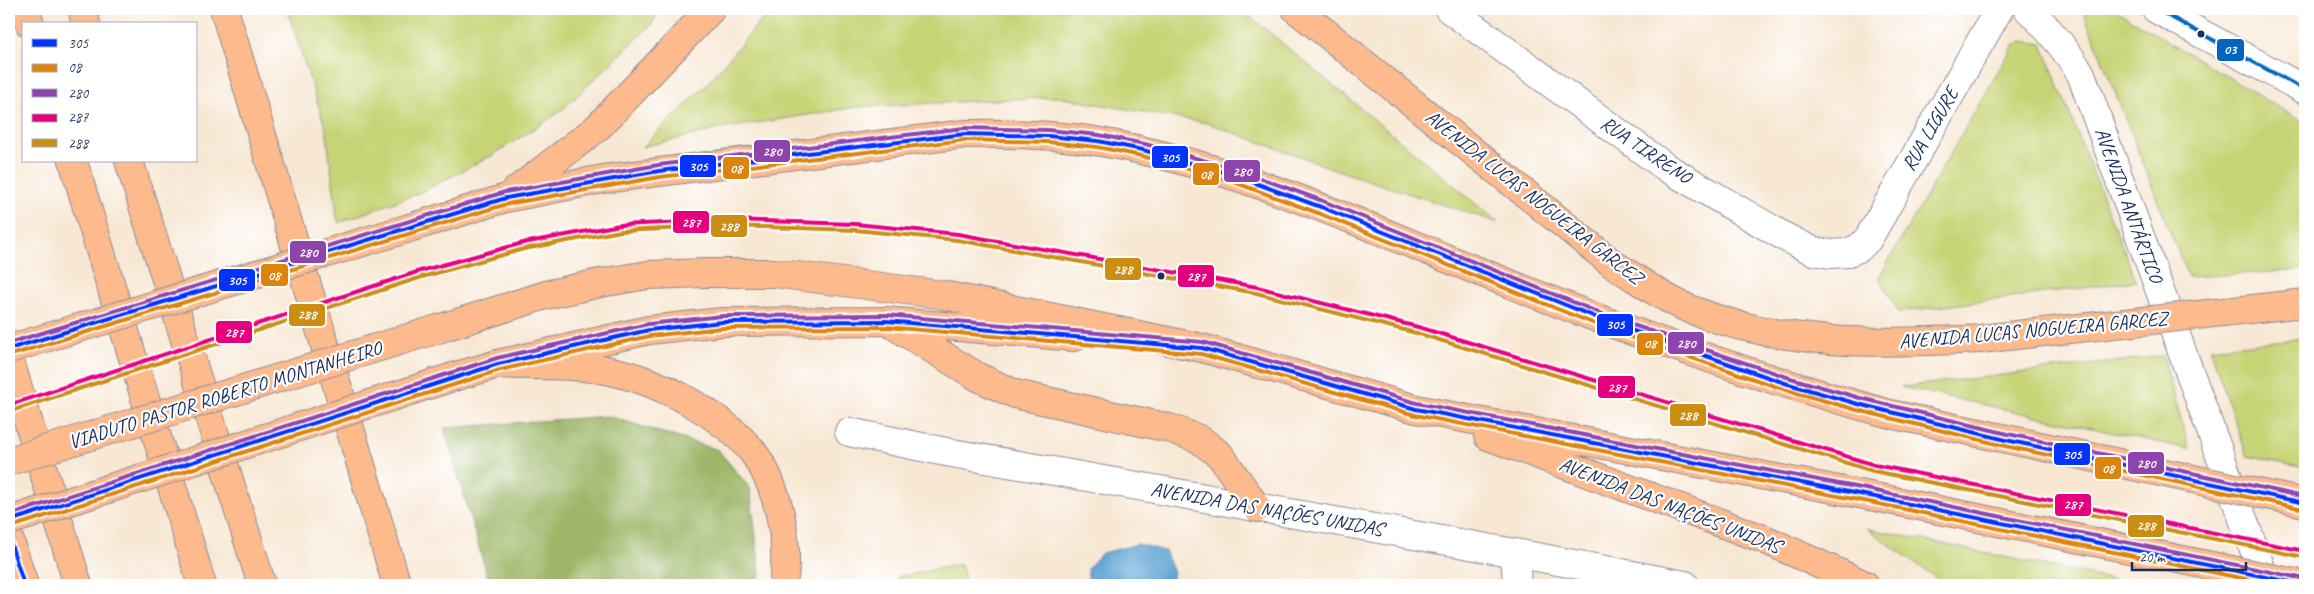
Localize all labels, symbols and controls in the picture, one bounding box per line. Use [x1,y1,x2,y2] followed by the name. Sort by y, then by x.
[22,22,198,162] legend
[2196,29,2206,39] unlabelled marker
[68,34,90,53] text: 305
[2216,38,2245,62] line badge: 03
[2224,41,2238,58] text: 03
[68,58,83,77] text: 08
[1896,80,1965,175] street label: RUA LIGURE
[68,84,90,103] text: 280
[1420,104,1651,292] street label: AVENIDA LUCAS NOGUEIRA GARCEZ
[68,108,90,127] text: 287
[1596,111,1698,191] street label: RUA TIRRENO
[2089,124,2169,288] street label: AVENIDA ANTÁRTICO
[68,134,90,153] text: 288
[753,139,791,163] line badge: 280
[763,143,783,160] text: 280
[1151,145,1189,169] line badge: 305
[1161,149,1181,166] text: 305
[679,154,717,178] line badge: 305
[722,156,750,180] line badge: 08
[689,158,709,175] text: 305
[1223,159,1261,183] line badge: 280
[730,160,744,177] text: 08
[1192,162,1220,186] line badge: 08
[1233,163,1253,180] text: 280
[1200,166,1214,183] text: 08
[672,210,710,234] line badge: 287
[682,214,702,231] text: 287
[710,214,748,238] line badge: 288
[720,218,740,235] text: 288
[289,240,327,264] line badge: 280
[299,244,319,261] text: 280
[1104,257,1142,281] line badge: 288
[1114,261,1134,278] text: 288
[260,263,289,287] line badge: 08
[1177,264,1215,288] line badge: 287
[268,267,282,284] text: 08
[218,268,256,292] line badge: 305
[1187,268,1207,285] text: 287
[1156,271,1166,281] unlabelled marker
[228,272,248,289] text: 305
[288,303,326,327] line badge: 288
[298,306,318,323] text: 288
[1898,306,2172,354] street label: AVENIDA LUCAS NOGUEIRA GARCEZ
[1596,313,1634,337] line badge: 305
[1606,316,1626,333] text: 305
[215,320,253,344] line badge: 287
[225,324,245,341] text: 287
[1667,331,1705,355] line badge: 280
[1636,332,1664,356] line badge: 08
[66,335,386,455] street label: VIADUTO PASTOR ROBERTO MONTANHEIRO
[1644,335,1658,352] text: 08
[1677,335,1697,352] text: 280
[1597,375,1636,399] line badge: 287
[1608,379,1628,396] text: 287
[1669,403,1707,427] line badge: 288
[1679,407,1699,424] text: 288
[2053,442,2091,466] line badge: 305
[2063,446,2083,463] text: 305
[1556,451,1788,560] street label: AVENIDA DAS NAÇÕES UNIDAS
[2127,451,2165,475] line badge: 280
[2137,455,2157,472] text: 280
[2094,456,2122,480] line badge: 08
[2102,460,2116,477] text: 08
[1149,476,1389,542] street label: AVENIDA DAS NAÇÕES UNIDAS
[2054,493,2092,517] line badge: 287
[2064,496,2084,513] text: 287
[2127,514,2165,538] line badge: 288
[2137,517,2157,534] text: 288
[2132,539,2245,571] scale bar
[2139,548,2166,567] text: 20 m

